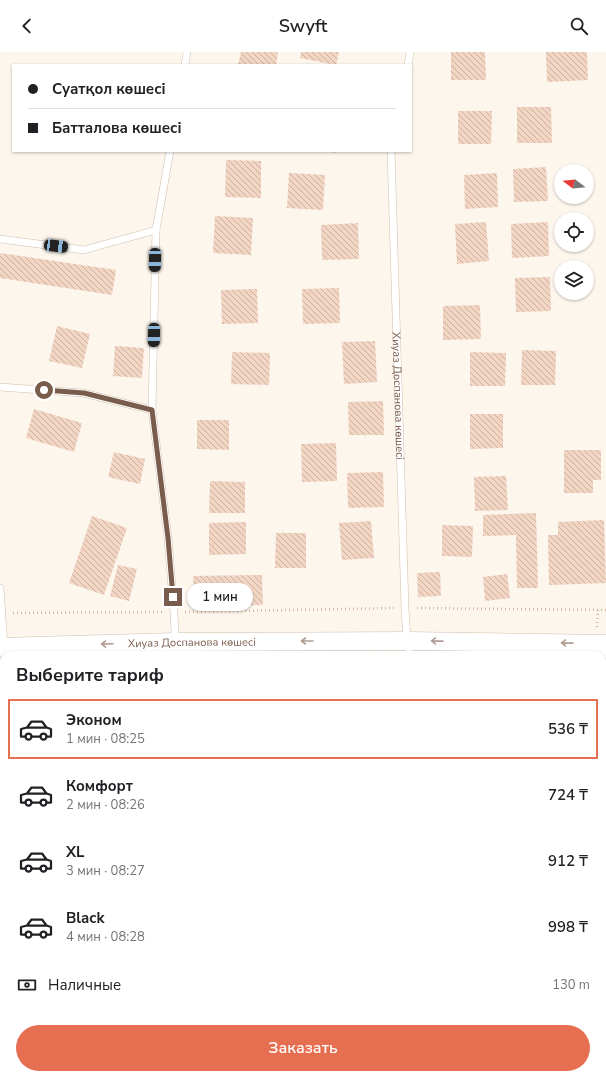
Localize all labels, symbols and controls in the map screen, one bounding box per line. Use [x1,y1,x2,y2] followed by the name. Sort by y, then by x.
[279,14,327,38] text: Swyft
[16,15,38,37] icon: back
[568,15,590,37] icon: search
[52,79,166,99] text: Суатқол көшесі
[52,118,181,138] text: Батталова көшесі
[554,164,594,204] north arrow
[554,164,594,300] map controls
[554,212,594,252] button: locate
[43,239,69,253] car
[149,248,161,272] car
[554,260,594,300] button: layers
[148,323,160,347] car
[389,332,408,460] street label: Хиуаз Доспанова көшесі
[35,381,53,399] route start
[187,583,253,611] callout: 1 мин
[164,588,182,606] route end
[202,588,238,606] text: 1 мин
[128,634,256,651] street label: Хиуаз Доспанова көшесі
[301,638,314,645] one-way arrow
[431,638,444,645] one-way arrow
[561,639,574,647] one-way arrow
[101,641,114,648] one-way arrow
[16,663,164,687] text: Выберите тариф
[66,710,122,730] text: Эконом
[18,711,54,747] icon: car
[548,719,588,739] text: 536 ₸
[66,730,145,748] text: 1 мин · 08:25
[66,776,133,796] text: Комфорт
[18,777,54,813] icon: car
[548,785,588,805] text: 724 ₸
[66,796,145,814] text: 2 мин · 08:26
[66,842,85,862] text: XL
[18,843,54,879] icon: car
[548,851,588,871] text: 912 ₸
[66,862,145,880] text: 3 мин · 08:27
[66,908,104,928] text: Black
[18,909,54,945] icon: car
[548,917,588,937] text: 998 ₸
[66,928,145,946] text: 4 мин · 08:28
[16,974,38,996] icon: cash
[48,975,121,995] text: Наличные
[552,976,590,994] text: 130 m
[16,1025,590,1071] button: Заказать

